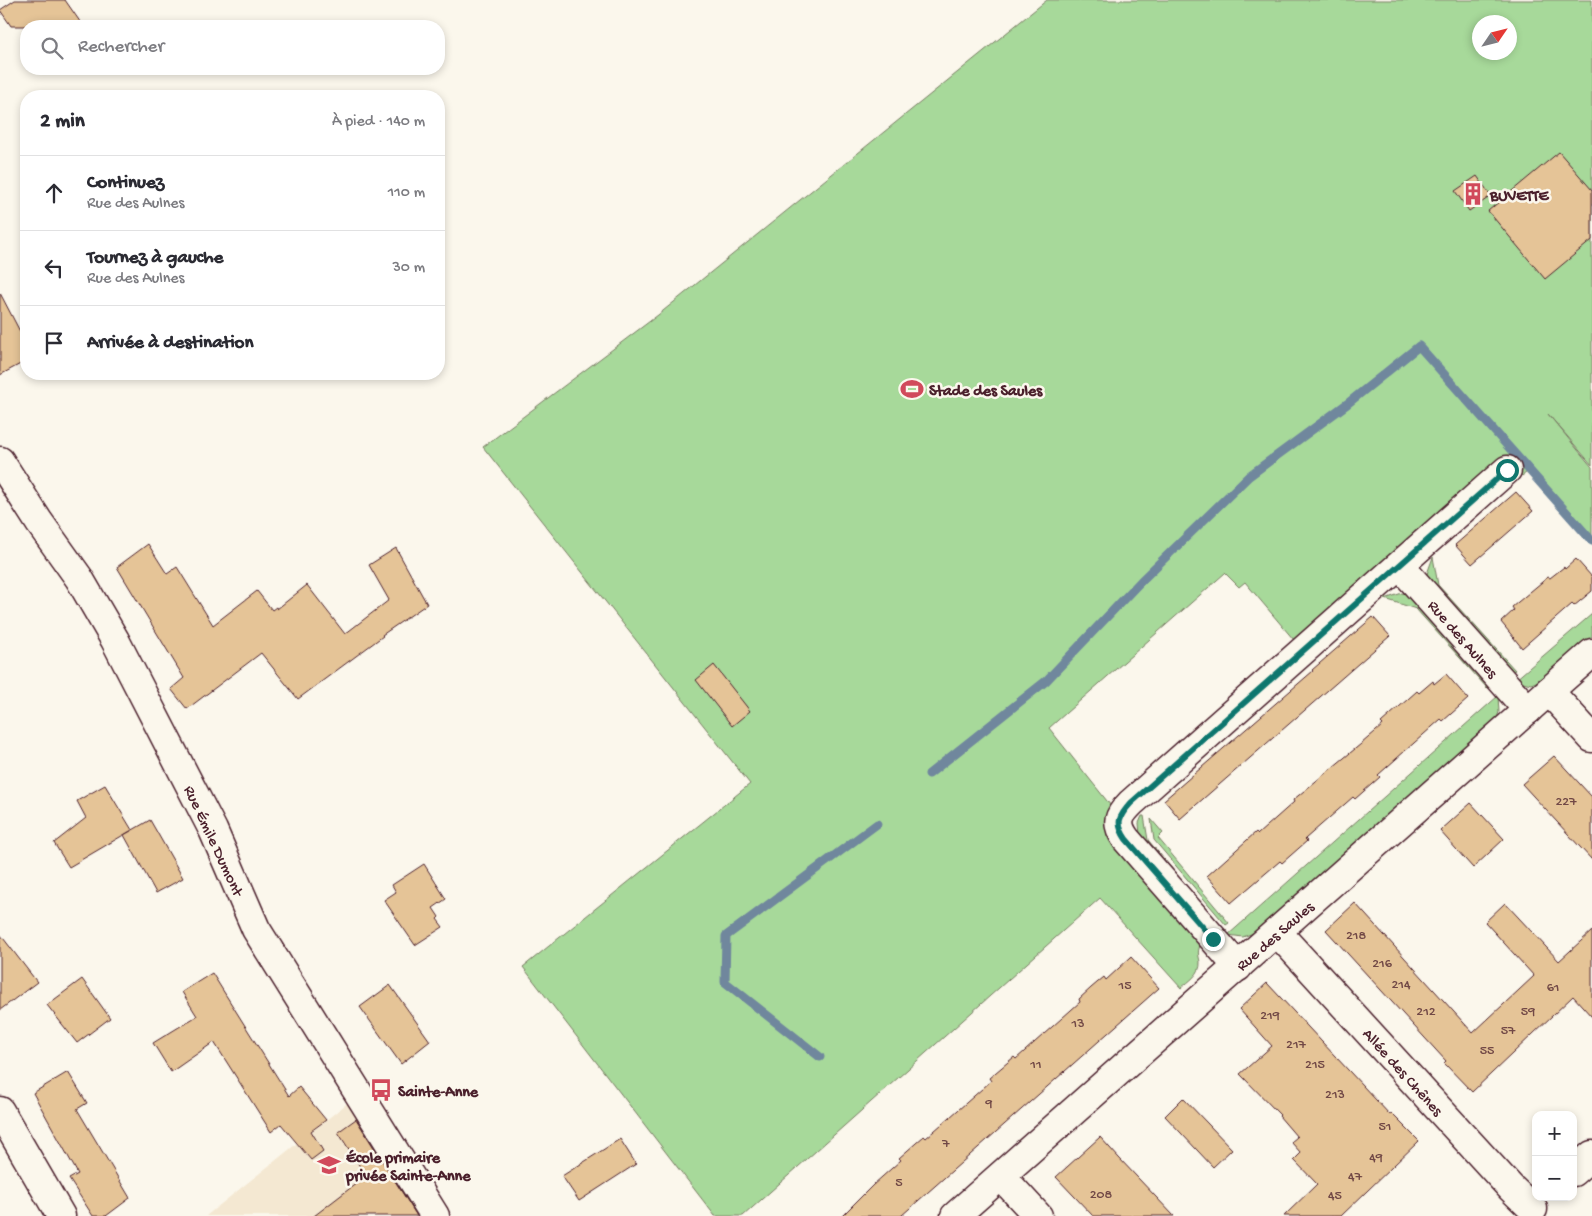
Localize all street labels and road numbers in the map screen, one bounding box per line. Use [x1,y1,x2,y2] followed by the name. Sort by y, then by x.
[1422,597,1501,684] street label: Rue des Aulnes
[178,783,246,901] street label: Rue Émile Dumont
[1234,898,1320,977] street label: Rue des Saules
[1357,1026,1446,1122] street label: Allée des Chênes

